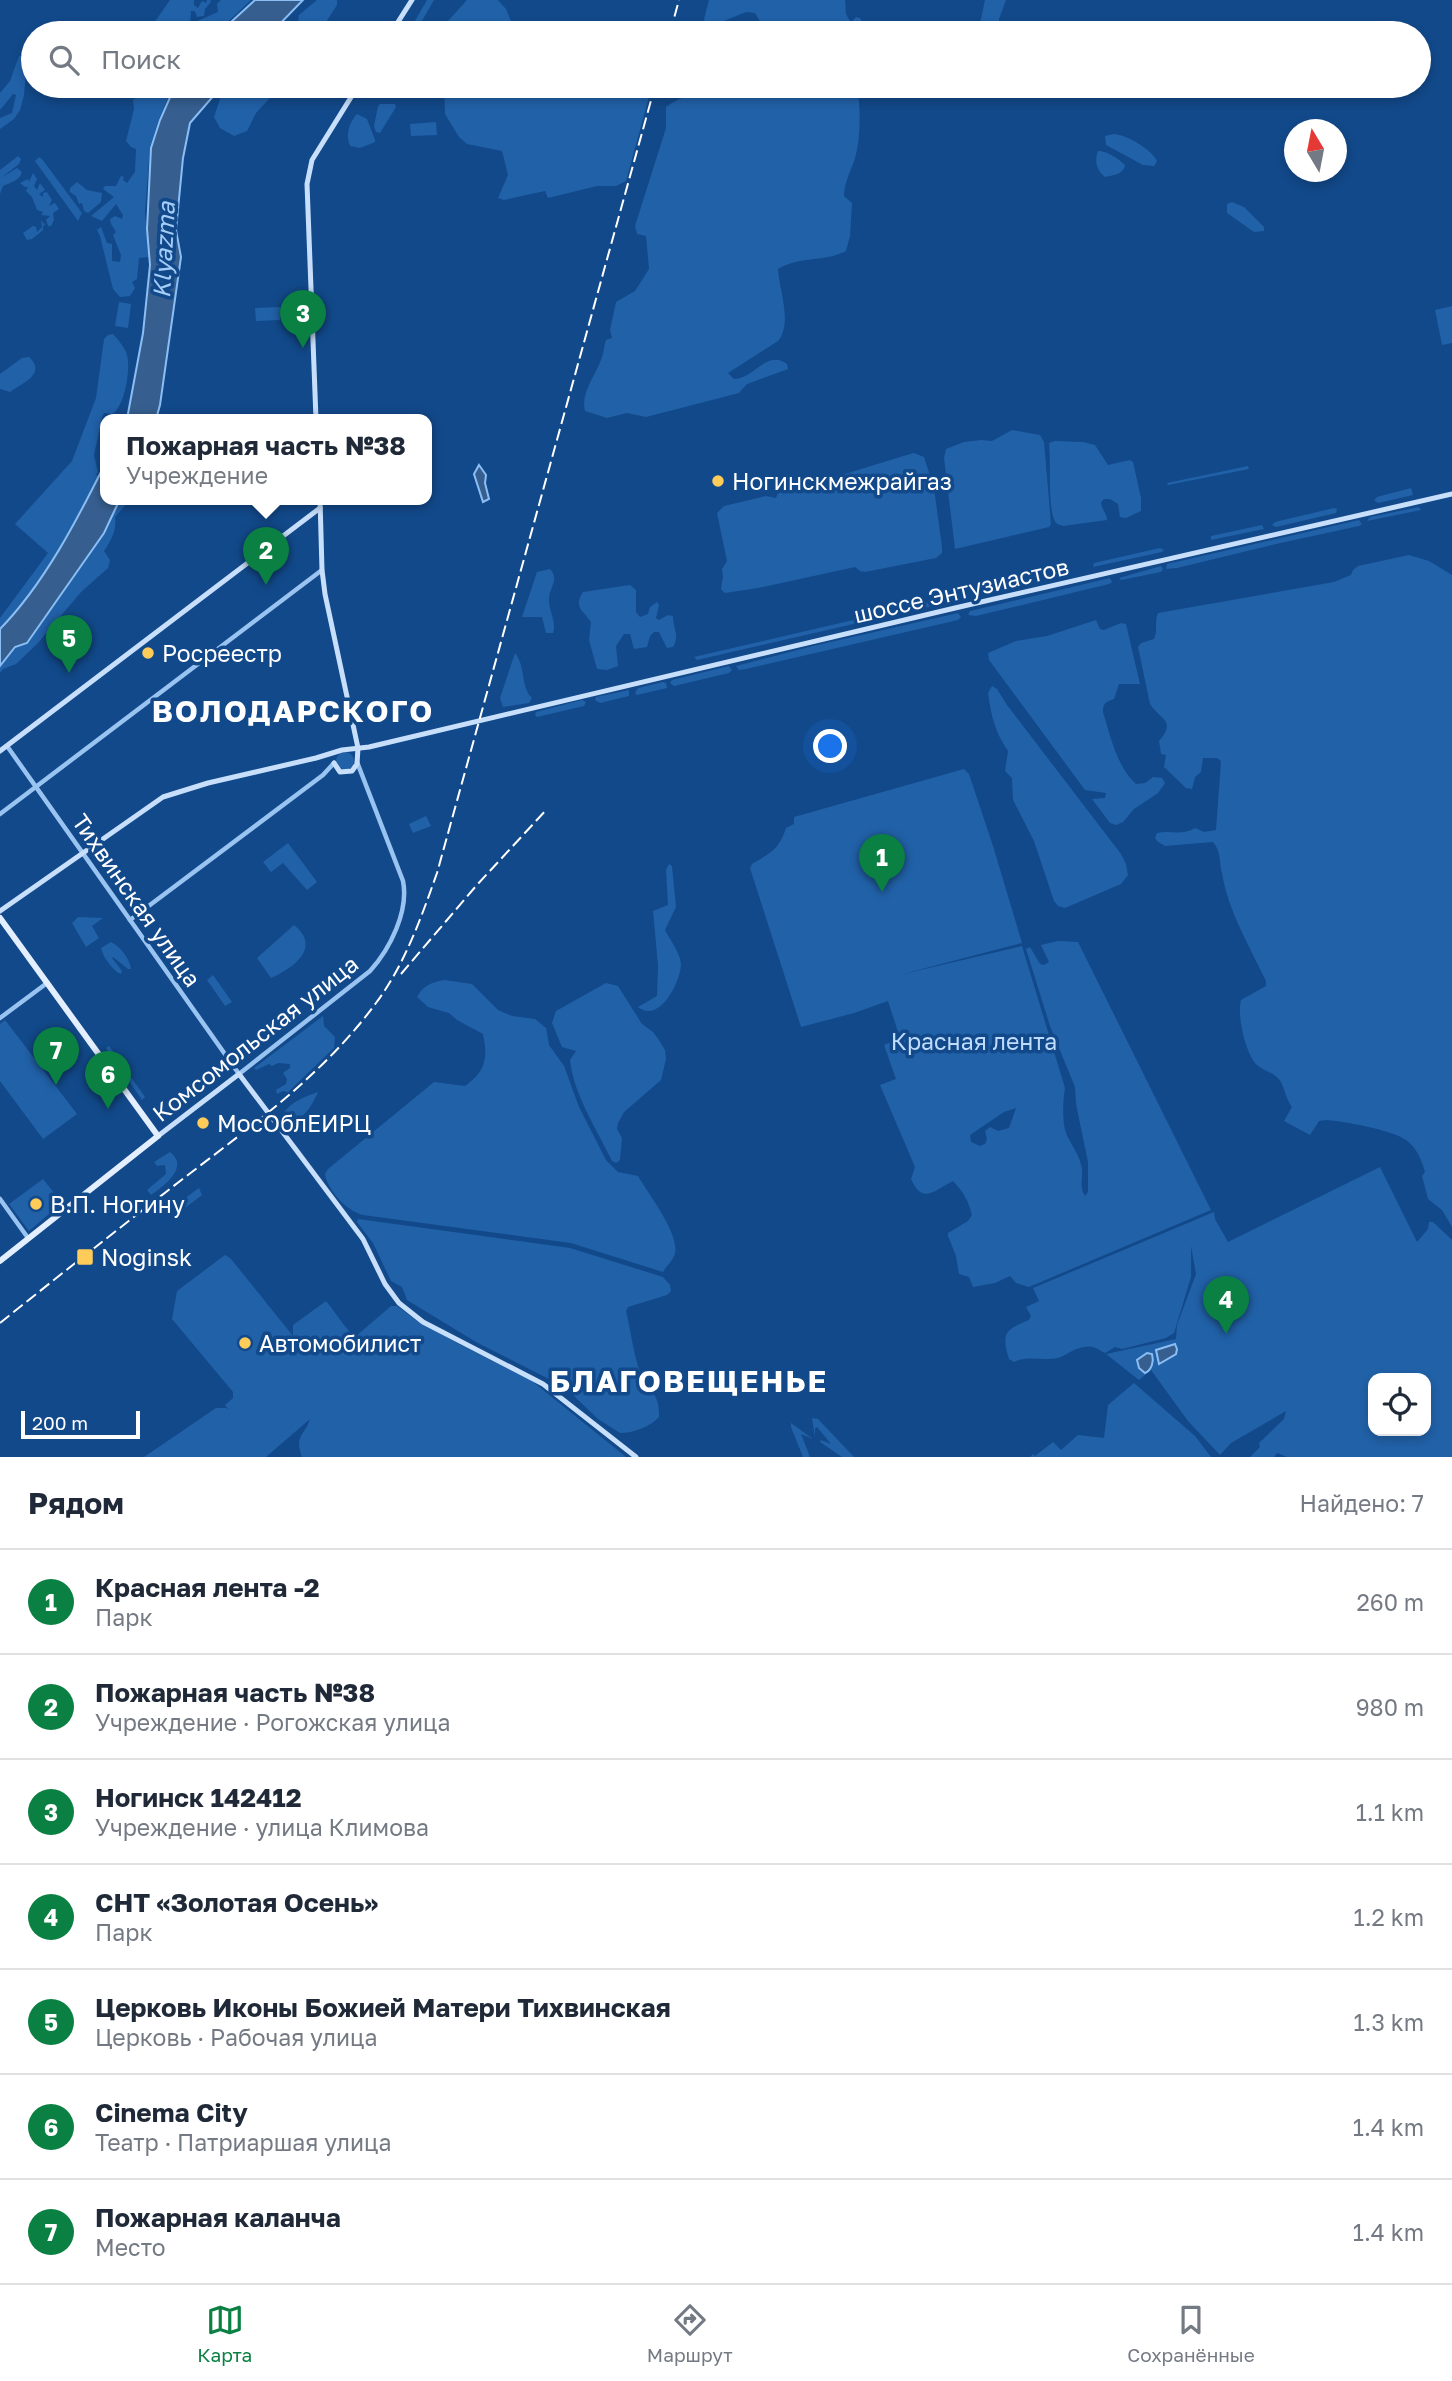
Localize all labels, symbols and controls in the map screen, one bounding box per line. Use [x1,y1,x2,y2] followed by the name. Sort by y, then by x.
[21,21,1431,98] search box
[45,41,83,79] icon: search
[101,44,181,75] text: Поиск
[1284,119,1347,182] north arrow
[146,199,181,299] water label: Klyazma
[280,290,326,348] pin: 3
[100,414,432,505] popup
[126,430,406,461] text: Пожарная часть №38
[126,461,268,489] text: Учреждение
[732,467,952,495] place label: Ногинскмежрайгаз
[710,473,726,489] marker: Ногинскмежрайгаз
[243,527,289,585] pin: 2
[851,552,1071,628] street label: шоссе Энтузиастов
[46,615,92,673] pin: 5
[162,639,282,667] place label: Росреестр
[140,645,156,661] marker: Росреестр
[152,693,434,729] district label: ВОЛОДАРСКОГО
[813,729,847,763] your location
[67,808,207,992] street label: Тихвинская улица
[859,834,905,892] pin: 1
[147,949,363,1127] street label: Комсомольская улица
[33,1027,79,1085] pin: 7
[891,1027,1057,1055] park label: Красная лента
[85,1051,131,1109] pin: 6
[217,1109,371,1137] place label: МосОблЕИРЦ
[195,1115,211,1131] marker: МосОблЕИРЦ
[50,1190,185,1218] place label: В.П. Ногину
[28,1196,44,1212] marker: В.П. Ногину
[101,1243,192,1271] place label: Noginsk
[75,1247,95,1267] marker: Noginsk
[1203,1276,1249,1334] pin: 4
[259,1329,421,1357] place label: Автомобилист
[237,1335,253,1351] marker: Автомобилист
[550,1363,828,1399] district label: БЛАГОВЕЩЕНЬЕ
[1368,1373,1431,1436] map controls
[1368,1373,1431,1436] button: locate
[21,1408,140,1440] scale bar
[32,1411,88,1434] text: 200 m
[28,1485,124,1521] text: Рядом
[1300,1489,1424,1517] text: Найдено: 7
[95,1572,320,1603] text: Красная лента -2
[45,1588,57,1616] text: 1
[1356,1588,1424,1616] text: 260 m
[95,1603,153,1631] text: Парк
[95,1677,375,1708] text: Пожарная часть №38
[44,1693,58,1721] text: 2
[1356,1693,1424,1721] text: 980 m
[95,1708,450,1736] text: Учреждение · Рогожская улица
[95,1782,302,1813] text: Ногинск 142412
[44,1798,58,1826] text: 3
[1356,1798,1424,1826] text: 1.1 km
[95,1813,429,1841] text: Учреждение · улица Климова
[95,1887,378,1918] text: СНТ «Золотая Осень»
[44,1903,58,1931] text: 4
[1354,1903,1424,1931] text: 1.2 km
[95,1918,153,1946] text: Парк
[95,1992,671,2023] text: Церковь Иконы Божией Матери Тихвинская
[44,2008,58,2036] text: 5
[1353,2008,1424,2036] text: 1.3 km
[95,2023,377,2051] text: Церковь · Рабочая улица
[95,2097,248,2128] text: Cinema City
[44,2113,58,2141] text: 6
[1353,2113,1424,2141] text: 1.4 km
[95,2128,392,2156] text: Театр · Патриаршая улица
[95,2202,341,2233] text: Пожарная каланча
[45,2218,57,2246] text: 7
[1353,2218,1424,2246] text: 1.4 km
[95,2233,166,2261] text: Место
[197,2301,252,2366] tab: Карта
[647,2301,733,2366] tab: Маршрут
[1127,2301,1255,2366] tab: Сохранённые

